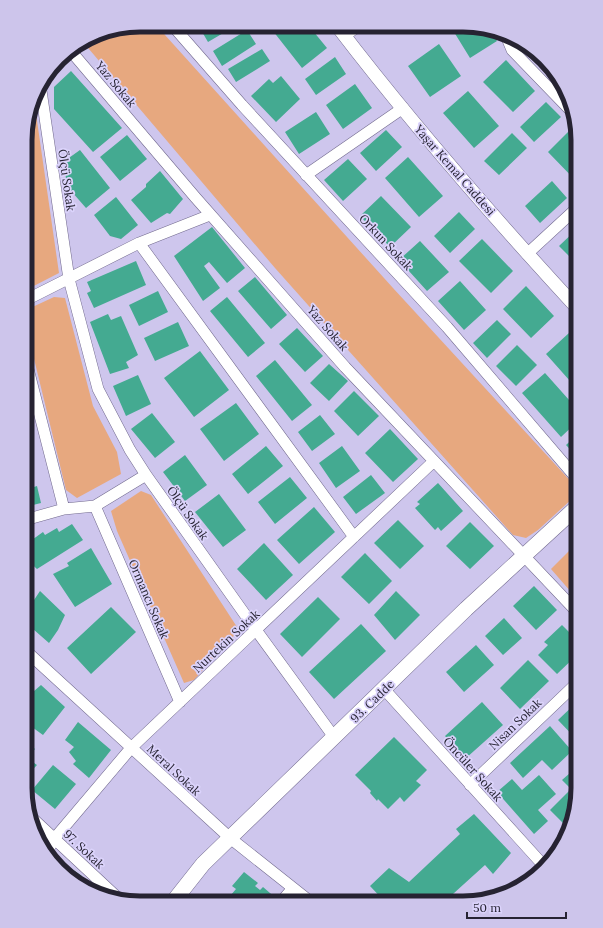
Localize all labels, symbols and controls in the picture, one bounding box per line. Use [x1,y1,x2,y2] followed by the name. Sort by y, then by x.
[92,57,140,110] street label: Yaz Sokak
[411,121,499,219] street label: Yaşar Kemal Caddesi
[55,148,79,212] street label: Ölçü Sokak
[356,211,416,274] street label: Orkun Sokak
[304,301,352,354] street label: Yaz Sokak
[164,483,212,543] street label: Ölçü Sokak
[126,557,173,641] street label: Ormancı Sokak
[189,606,263,676] street label: Nurtekin Sokak
[347,676,397,726] street label: 93. Cadde
[485,695,545,753] street label: Nisan Sokak
[440,734,506,805] street label: Öncüler Sokak
[144,741,204,799] street label: Meral Sokak
[60,826,108,872] street label: 97. Sokak
[467,894,566,920] scale bar
[473,900,501,915] text: 50 m

